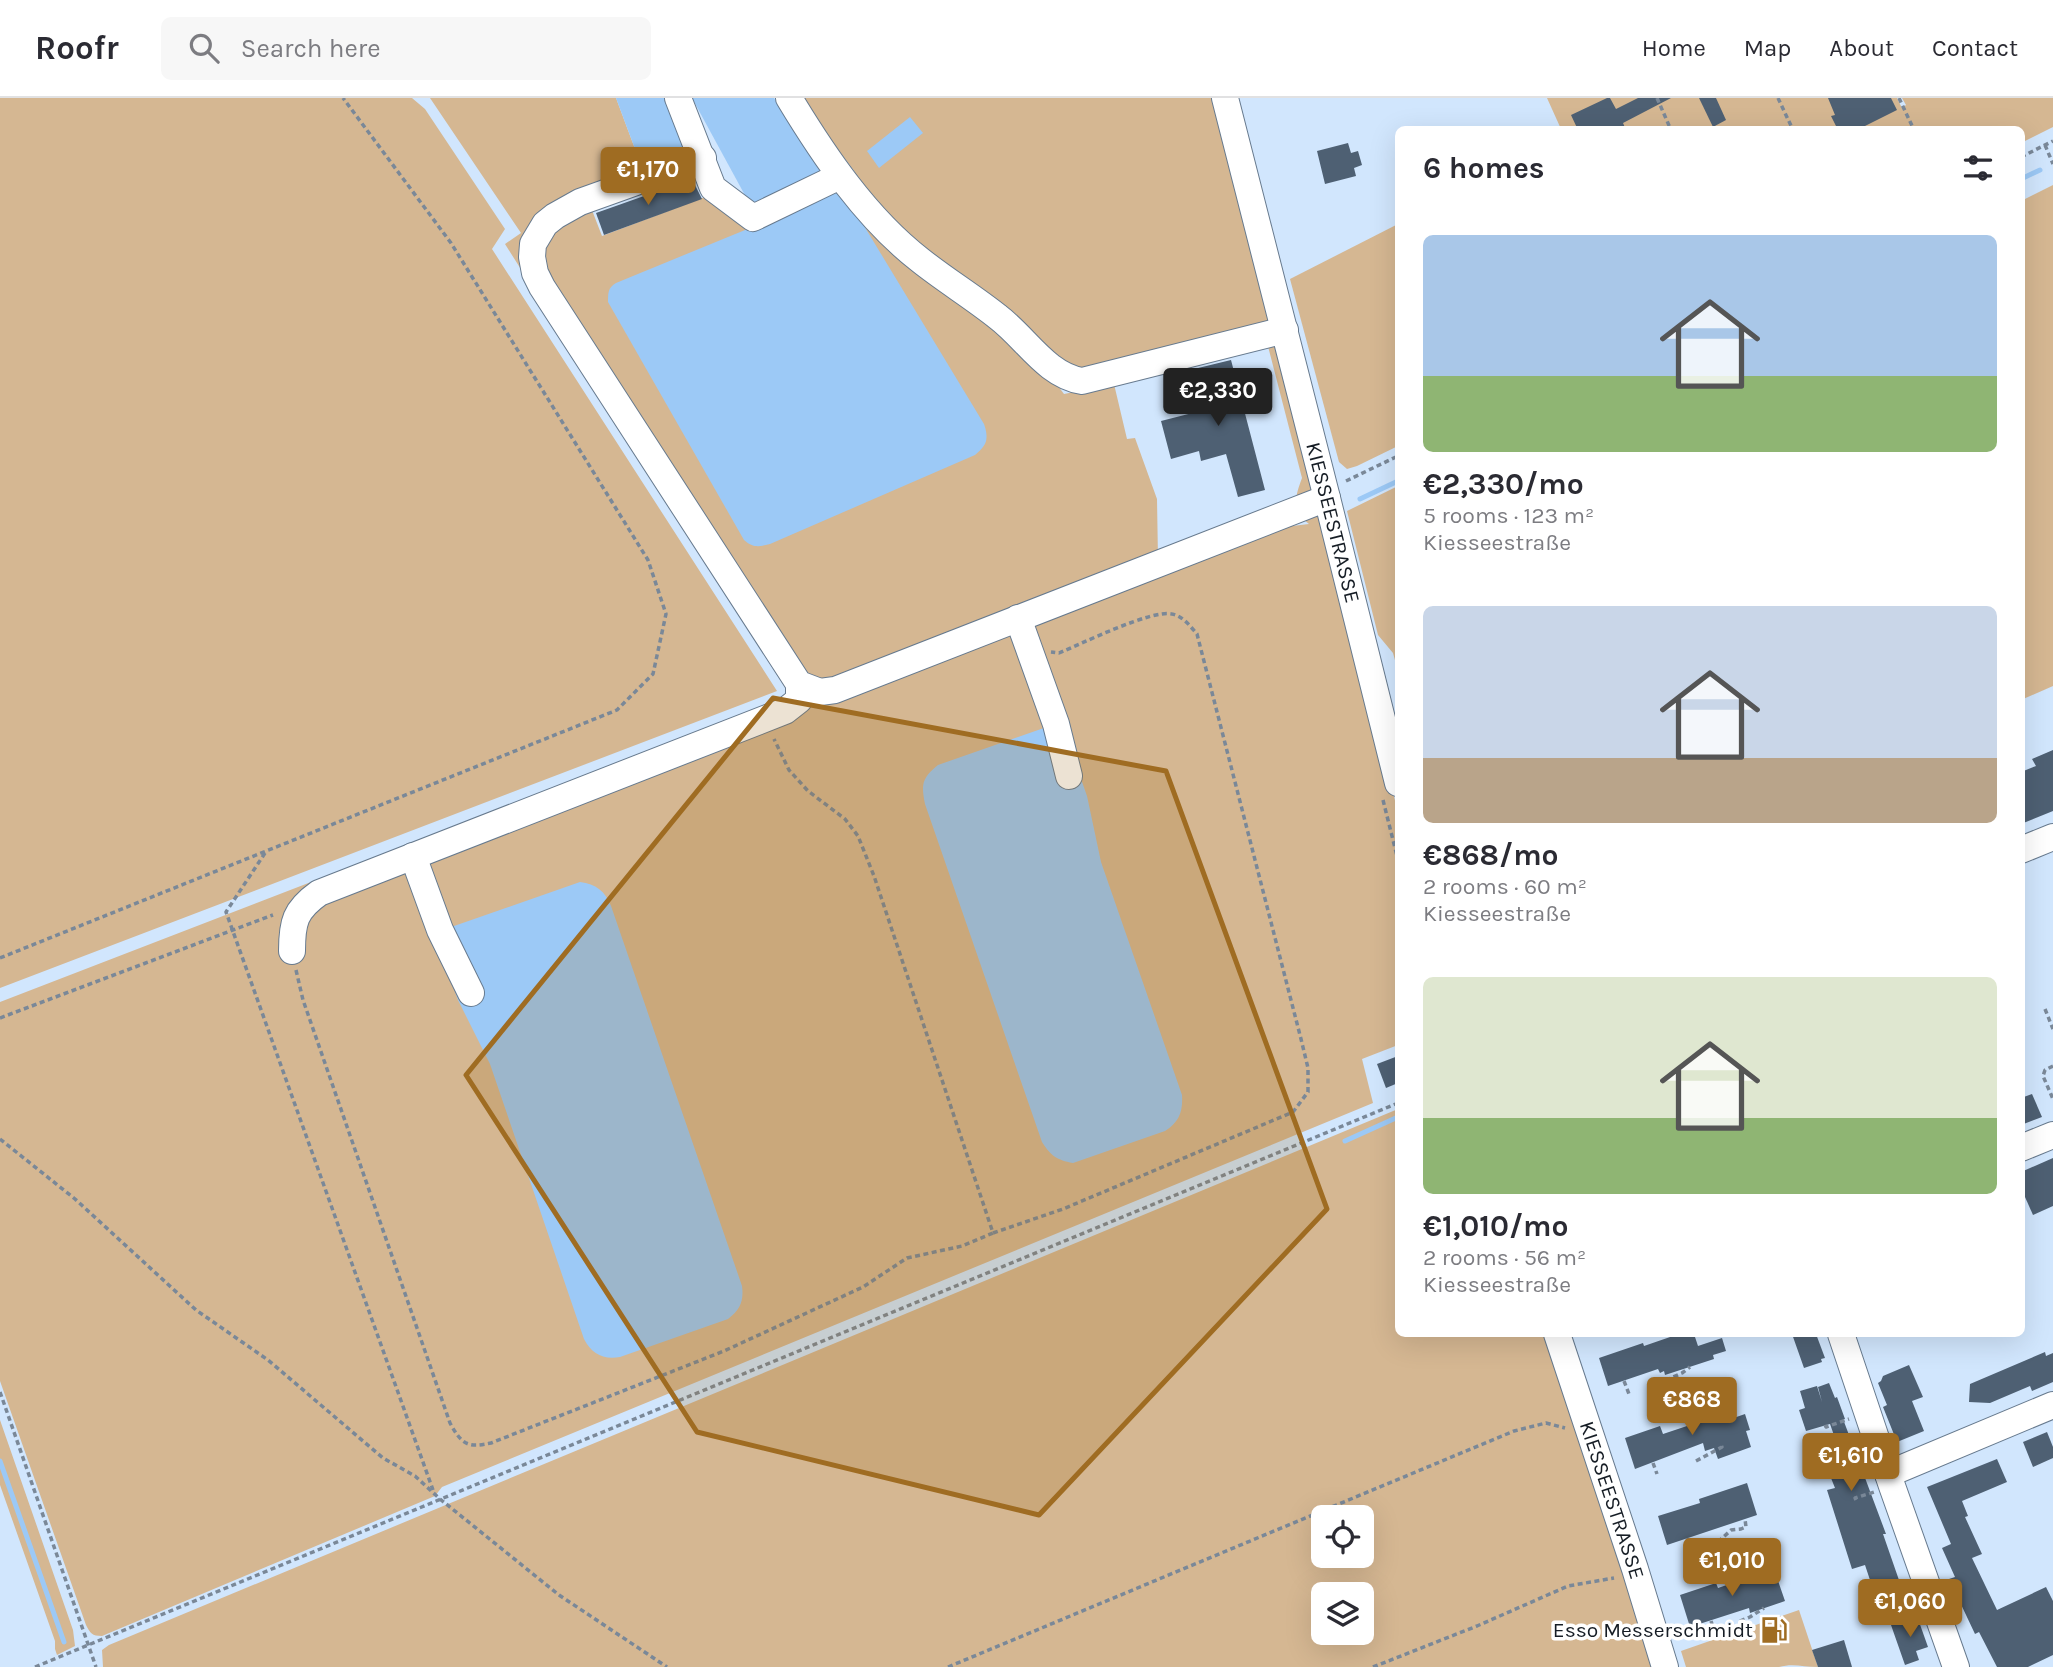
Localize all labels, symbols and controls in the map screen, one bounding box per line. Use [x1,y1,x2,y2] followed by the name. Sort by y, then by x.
[161,17,651,80] search box
[35,29,119,67] text: Roofr
[185,29,223,67] icon: search
[241,33,381,64] text: Search here
[1642,34,1706,62] text: Home
[1744,34,1791,62] text: Map
[1829,34,1894,62] text: About
[1932,34,2018,62] text: Contact
[591,148,705,207] pin: €1,170
[1959,149,1997,187] icon: filters
[1423,150,1545,186] text: 6 homes
[617,156,679,183] text: €1,170
[1647,281,1773,407] icon: home
[1161,368,1275,428] pin: €2,330
[1179,377,1257,404] text: €2,330
[1301,440,1365,605] street label: KIESSEESTRASSE
[1423,466,1584,502] text: €2,330/mo
[1423,502,1594,529] text: 5 rooms · 123 m²
[1423,529,1571,556] text: Kiesseestraße
[1647,652,1773,778] icon: home
[1423,837,1559,873] text: €868/mo
[1423,873,1587,900] text: 2 rooms · 60 m²
[1423,900,1571,927] text: Kiesseestraße
[1647,1023,1773,1149] icon: home
[1423,1208,1569,1244] text: €1,010/mo
[1423,1244,1586,1271] text: 2 rooms · 56 m²
[1423,1271,1571,1298] text: Kiesseestraße
[1651,1378,1733,1437] pin: €868
[1663,1386,1721,1413] text: €868
[1575,1418,1649,1582] street label: KIESSEESTRASSE
[1794,1434,1908,1493] pin: €1,610
[1818,1442,1884,1469] text: €1,610
[1311,1505,1374,1645] map controls
[1311,1505,1374,1568] button: locate
[1675,1538,1789,1598] pin: €1,010
[1699,1547,1765,1574] text: €1,010
[1853,1580,1967,1639] pin: €1,060
[1311,1582,1374,1645] button: layers
[1874,1588,1946,1615] text: €1,060
[1759,1615,1789,1645] fuel station icon: Esso Messerschmidt
[1553,1618,1753,1642] place label: Esso Messerschmidt

